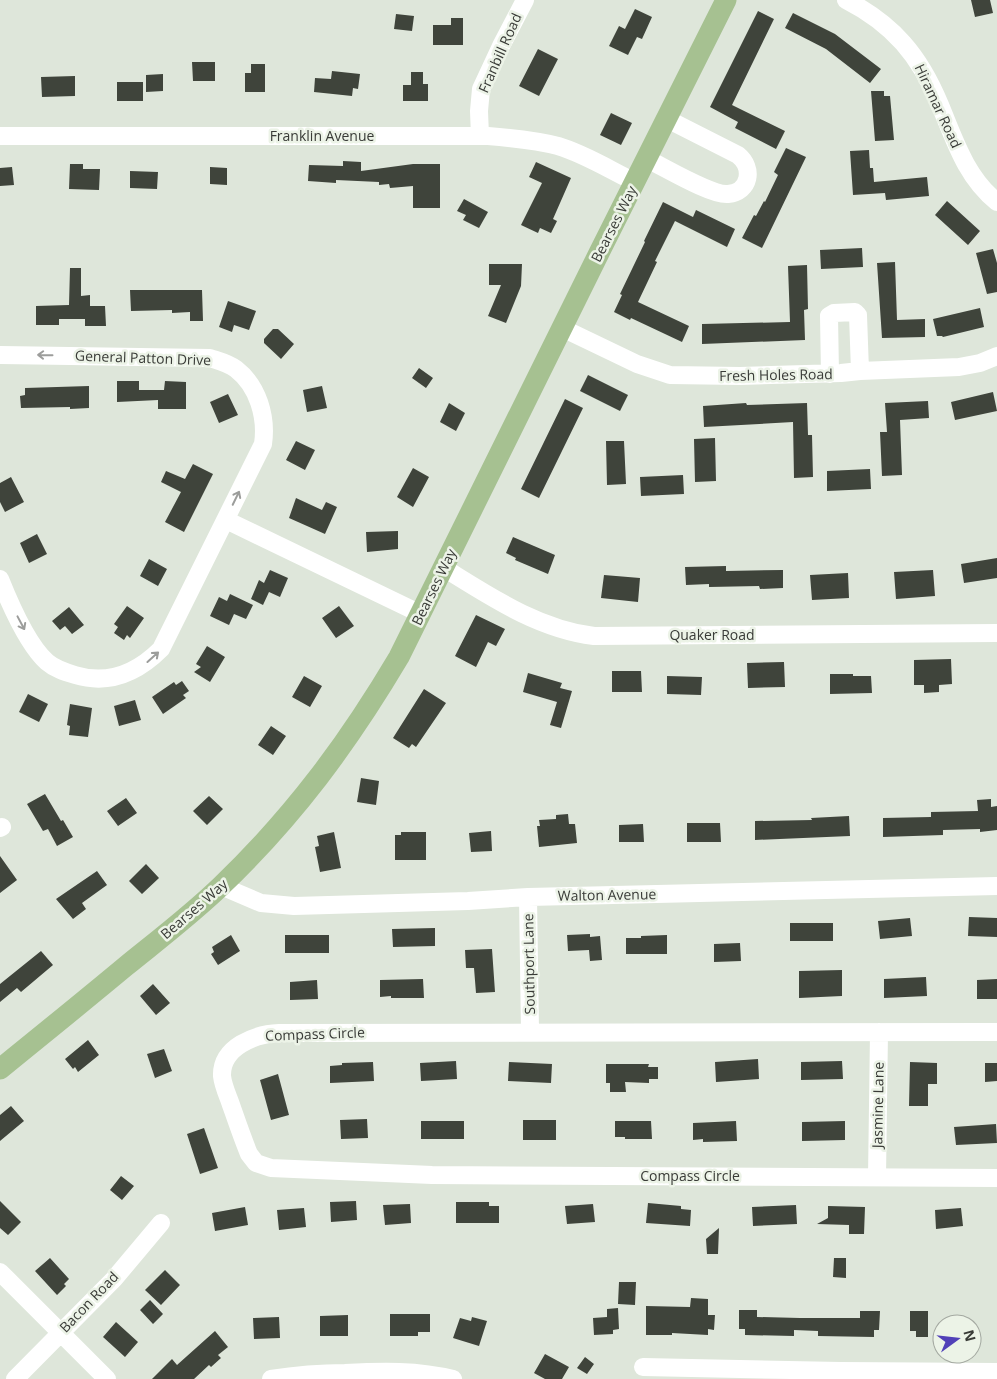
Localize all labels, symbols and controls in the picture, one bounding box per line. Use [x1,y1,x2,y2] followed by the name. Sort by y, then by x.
[473,10,526,96] street label: Franbill Road
[911,61,966,151] street label: Hiramar Road
[270,126,374,145] street label: Franklin Avenue
[586,182,641,265] street label: Bearses Way
[75,346,212,369] street label: General Patton Drive
[37,350,54,360] one-way arrow
[719,364,833,385] street label: Fresh Holes Road
[232,491,242,506] one-way arrow
[407,544,461,628] street label: Bearses Way
[17,615,26,630] one-way arrow
[669,625,755,644] street label: Quaker Road
[147,651,160,663] one-way arrow
[156,874,232,943] street label: Bearses Way
[558,884,657,905] street label: Walton Avenue
[518,913,539,1015] street label: Southport Lane
[265,1022,365,1045] street label: Compass Circle
[867,1062,888,1150] street label: Jasmine Lane
[640,1166,740,1185] street label: Compass Circle
[55,1267,122,1336] street label: Bacon Road
[932,1314,982,1364] north arrow
[959,1328,981,1343] text: N

